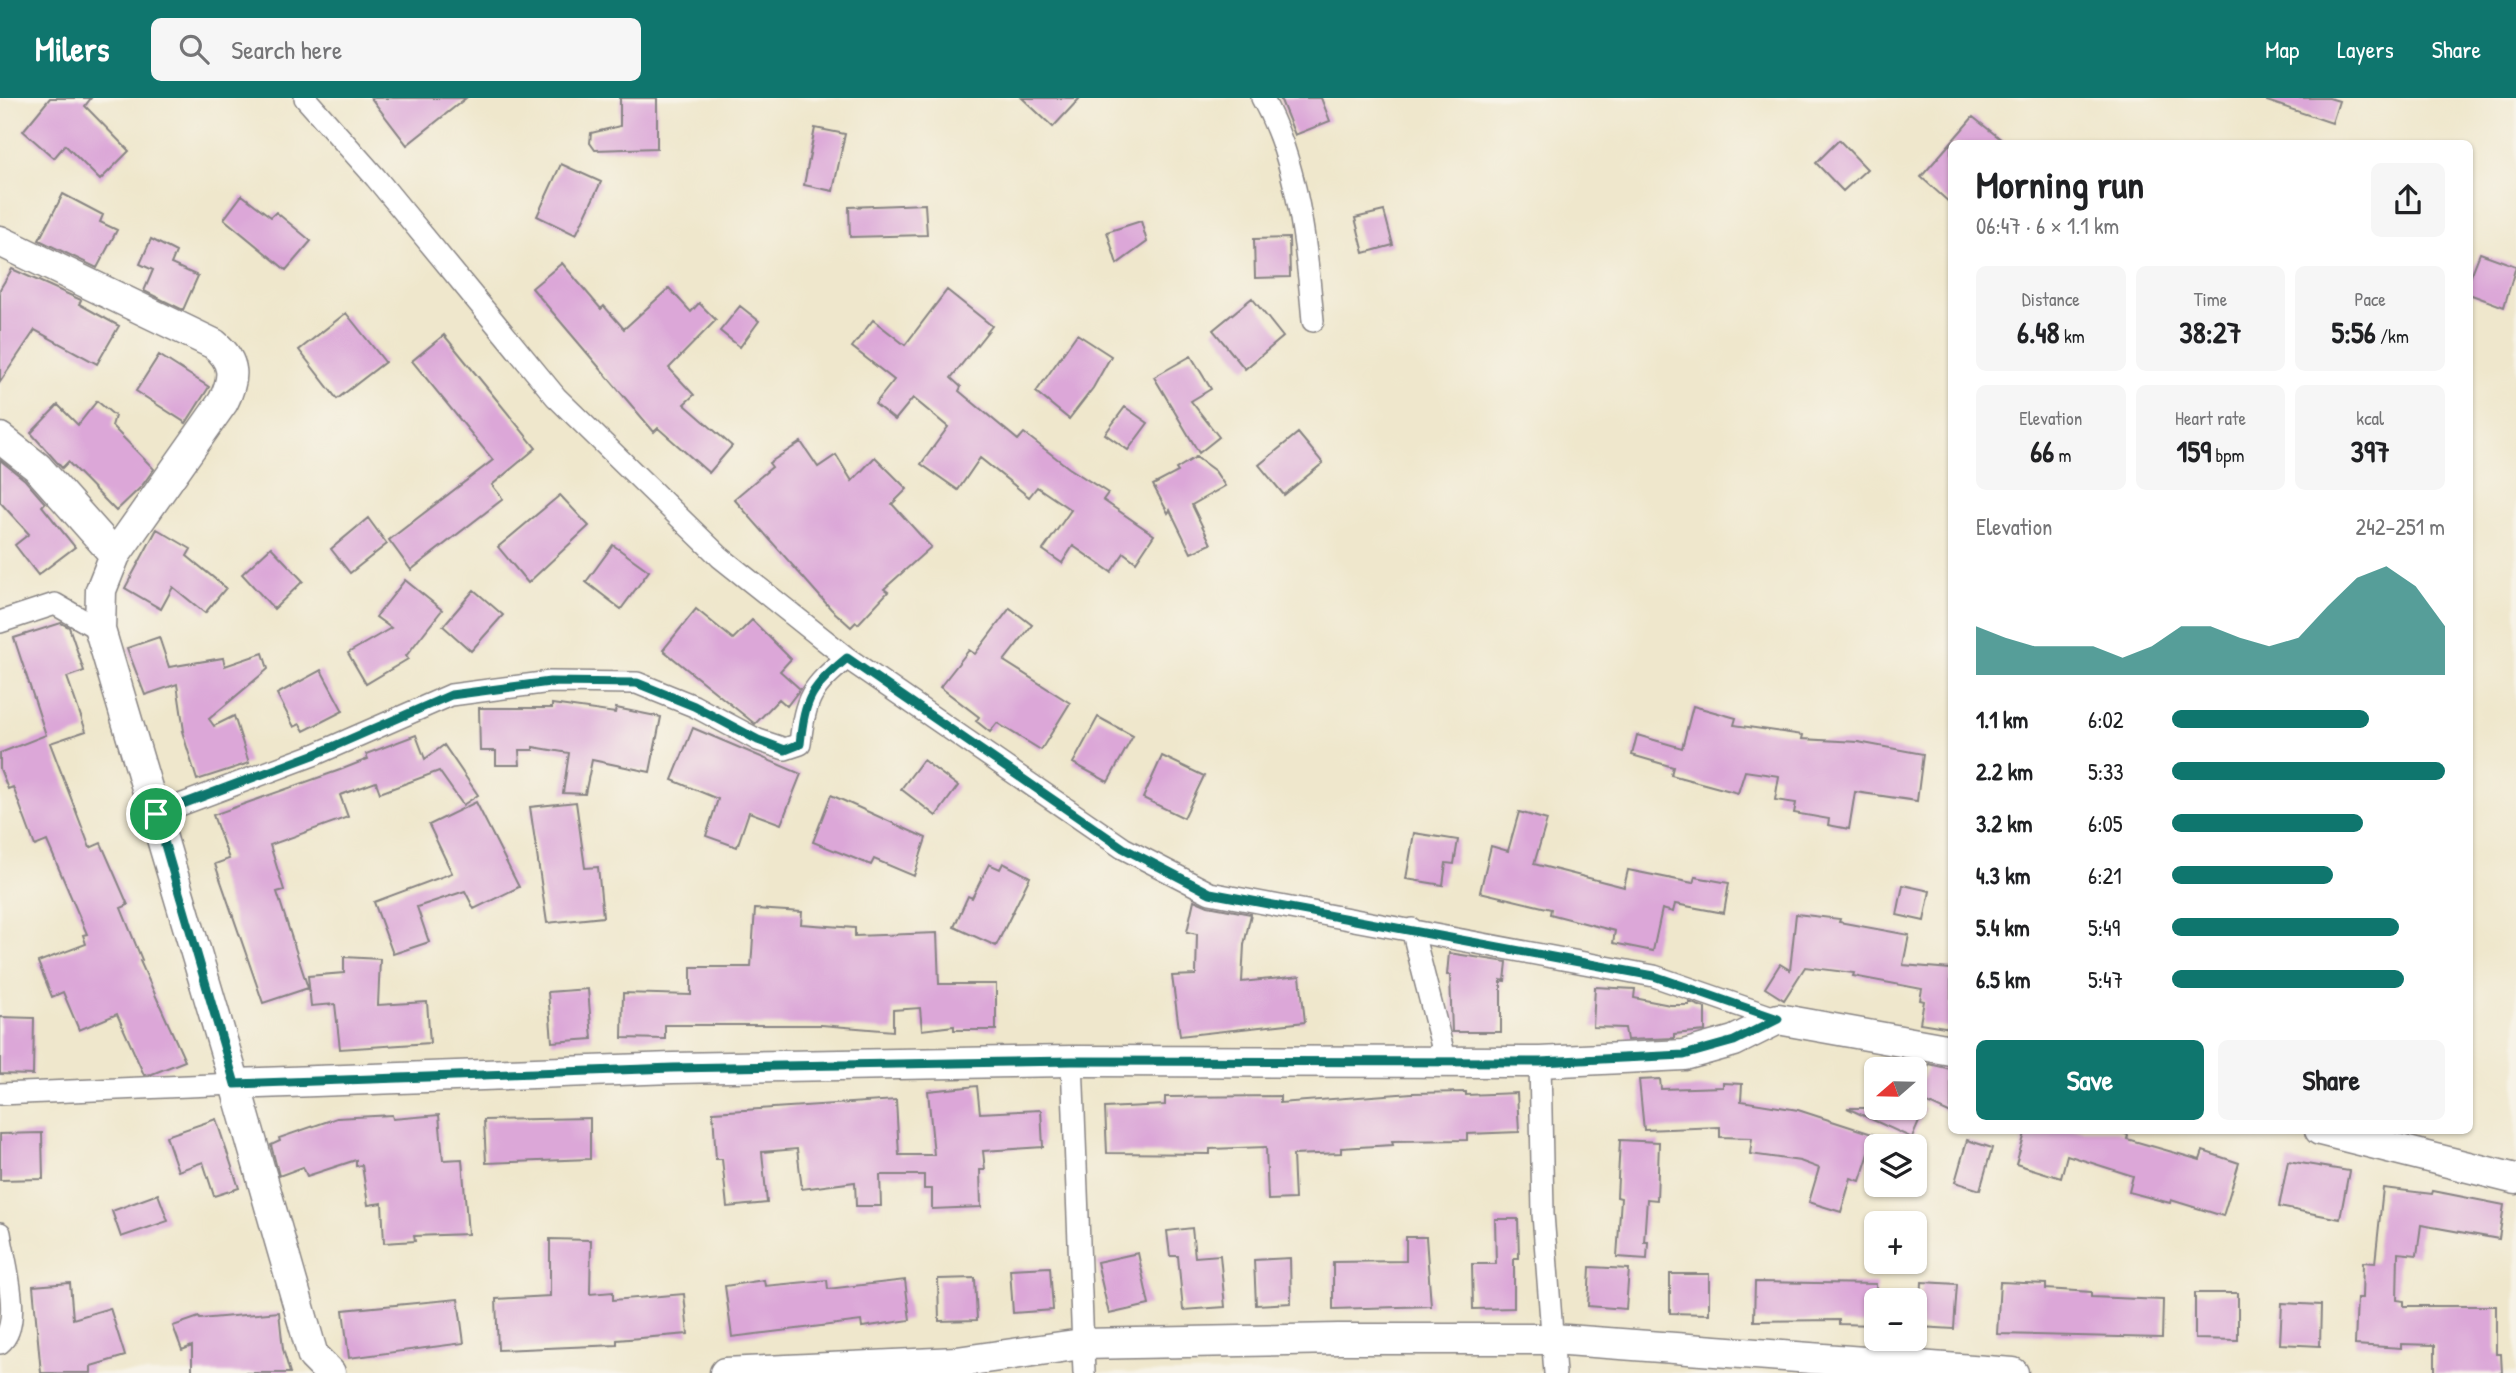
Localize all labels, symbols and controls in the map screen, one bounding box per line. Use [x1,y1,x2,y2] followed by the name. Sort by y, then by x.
[151,18,641,81] search box
[35,27,109,71] text: Milers
[175,30,213,68] icon: search
[231,32,342,67] text: Search here
[2265,33,2299,65] text: Map
[2337,33,2394,65] text: Layers
[2432,33,2481,65] text: Share
[1976,158,2144,210] text: Morning run
[2371,163,2445,237] button: share
[1976,210,2119,241] text: 06:47 · 6 × 1.1 km
[2022,286,2080,312] text: Distance
[2194,286,2227,312] text: Time
[2354,286,2386,312] text: Pace
[2017,312,2060,352] text: 6.48
[2179,312,2242,352] text: 38:27
[2331,312,2376,352] text: 5:56
[2060,323,2085,349] text: km
[2376,323,2409,349] text: /km
[2019,405,2082,431] text: Elevation
[2175,405,2246,431] text: Heart rate
[2356,405,2384,431] text: kcal
[2030,431,2054,471] text: 66
[2177,431,2211,471] text: 159
[2351,431,2390,471] text: 397
[2054,442,2071,468] text: m
[2211,442,2244,468] text: bpm
[1976,511,2052,542] text: Elevation
[2355,511,2445,542] text: 242–251 m
[1976,704,2028,735] text: 1.1 km
[2088,704,2124,735] text: 6:02
[1976,756,2033,787] text: 2.2 km
[2088,756,2124,787] text: 5:33
[126,784,186,844] pin
[137,795,175,833] icon: arrive
[1976,808,2032,839] text: 3.2 km
[2088,808,2123,839] text: 6:05
[1976,860,2030,891] text: 4.3 km
[2088,860,2122,891] text: 6:21
[1976,912,2030,943] text: 5.4 km
[2088,912,2120,943] text: 5:49
[1976,964,2030,995] text: 6.5 km
[2088,964,2123,995] text: 5:47
[1976,1040,2204,1120] button: Save
[2218,1040,2445,1120] button: Share
[1864,1057,1927,1120] north arrow
[1864,1057,1927,1351] map controls
[1864,1134,1927,1197] button: layers
[1864,1211,1927,1274] button: +
[1864,1288,1927,1351] button: −

